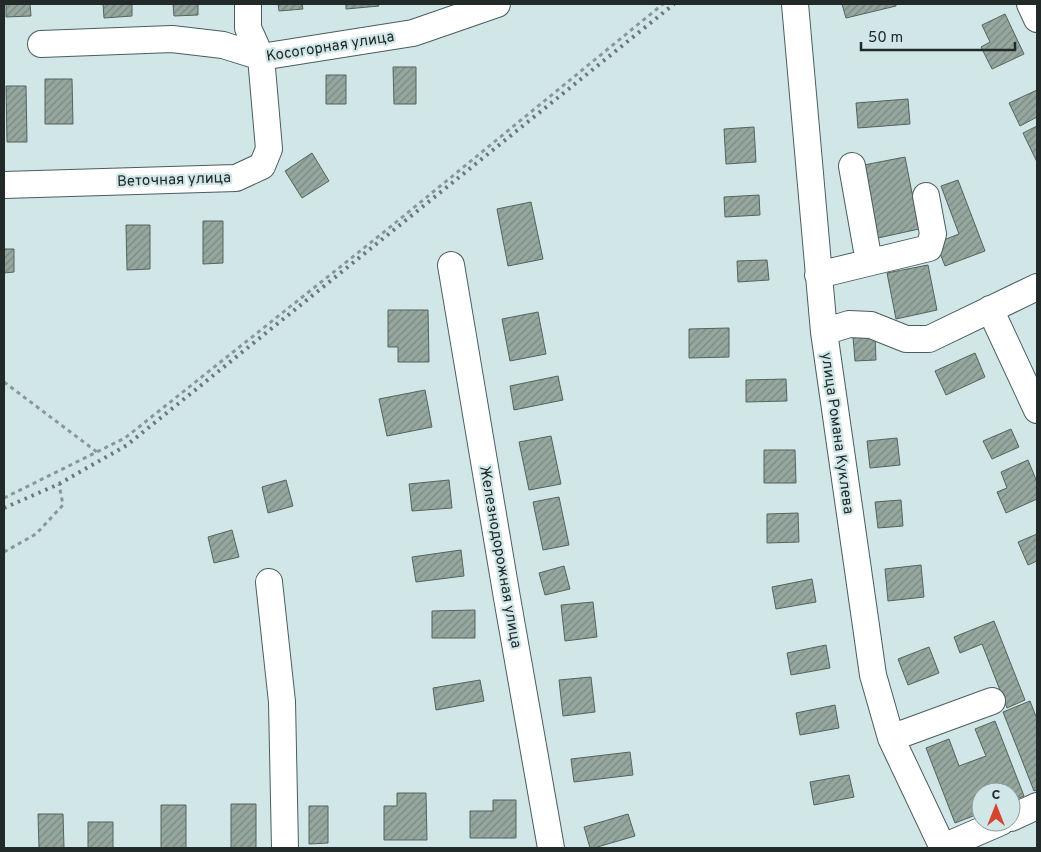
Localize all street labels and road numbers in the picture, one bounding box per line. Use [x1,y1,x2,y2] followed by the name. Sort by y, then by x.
[265,28,396,67] street label: Косогорная улица
[117,169,231,192] street label: Веточная улица
[816,351,857,515] street label: улица Романа Куклева
[474,465,525,650] street label: Железнодорожная улица

